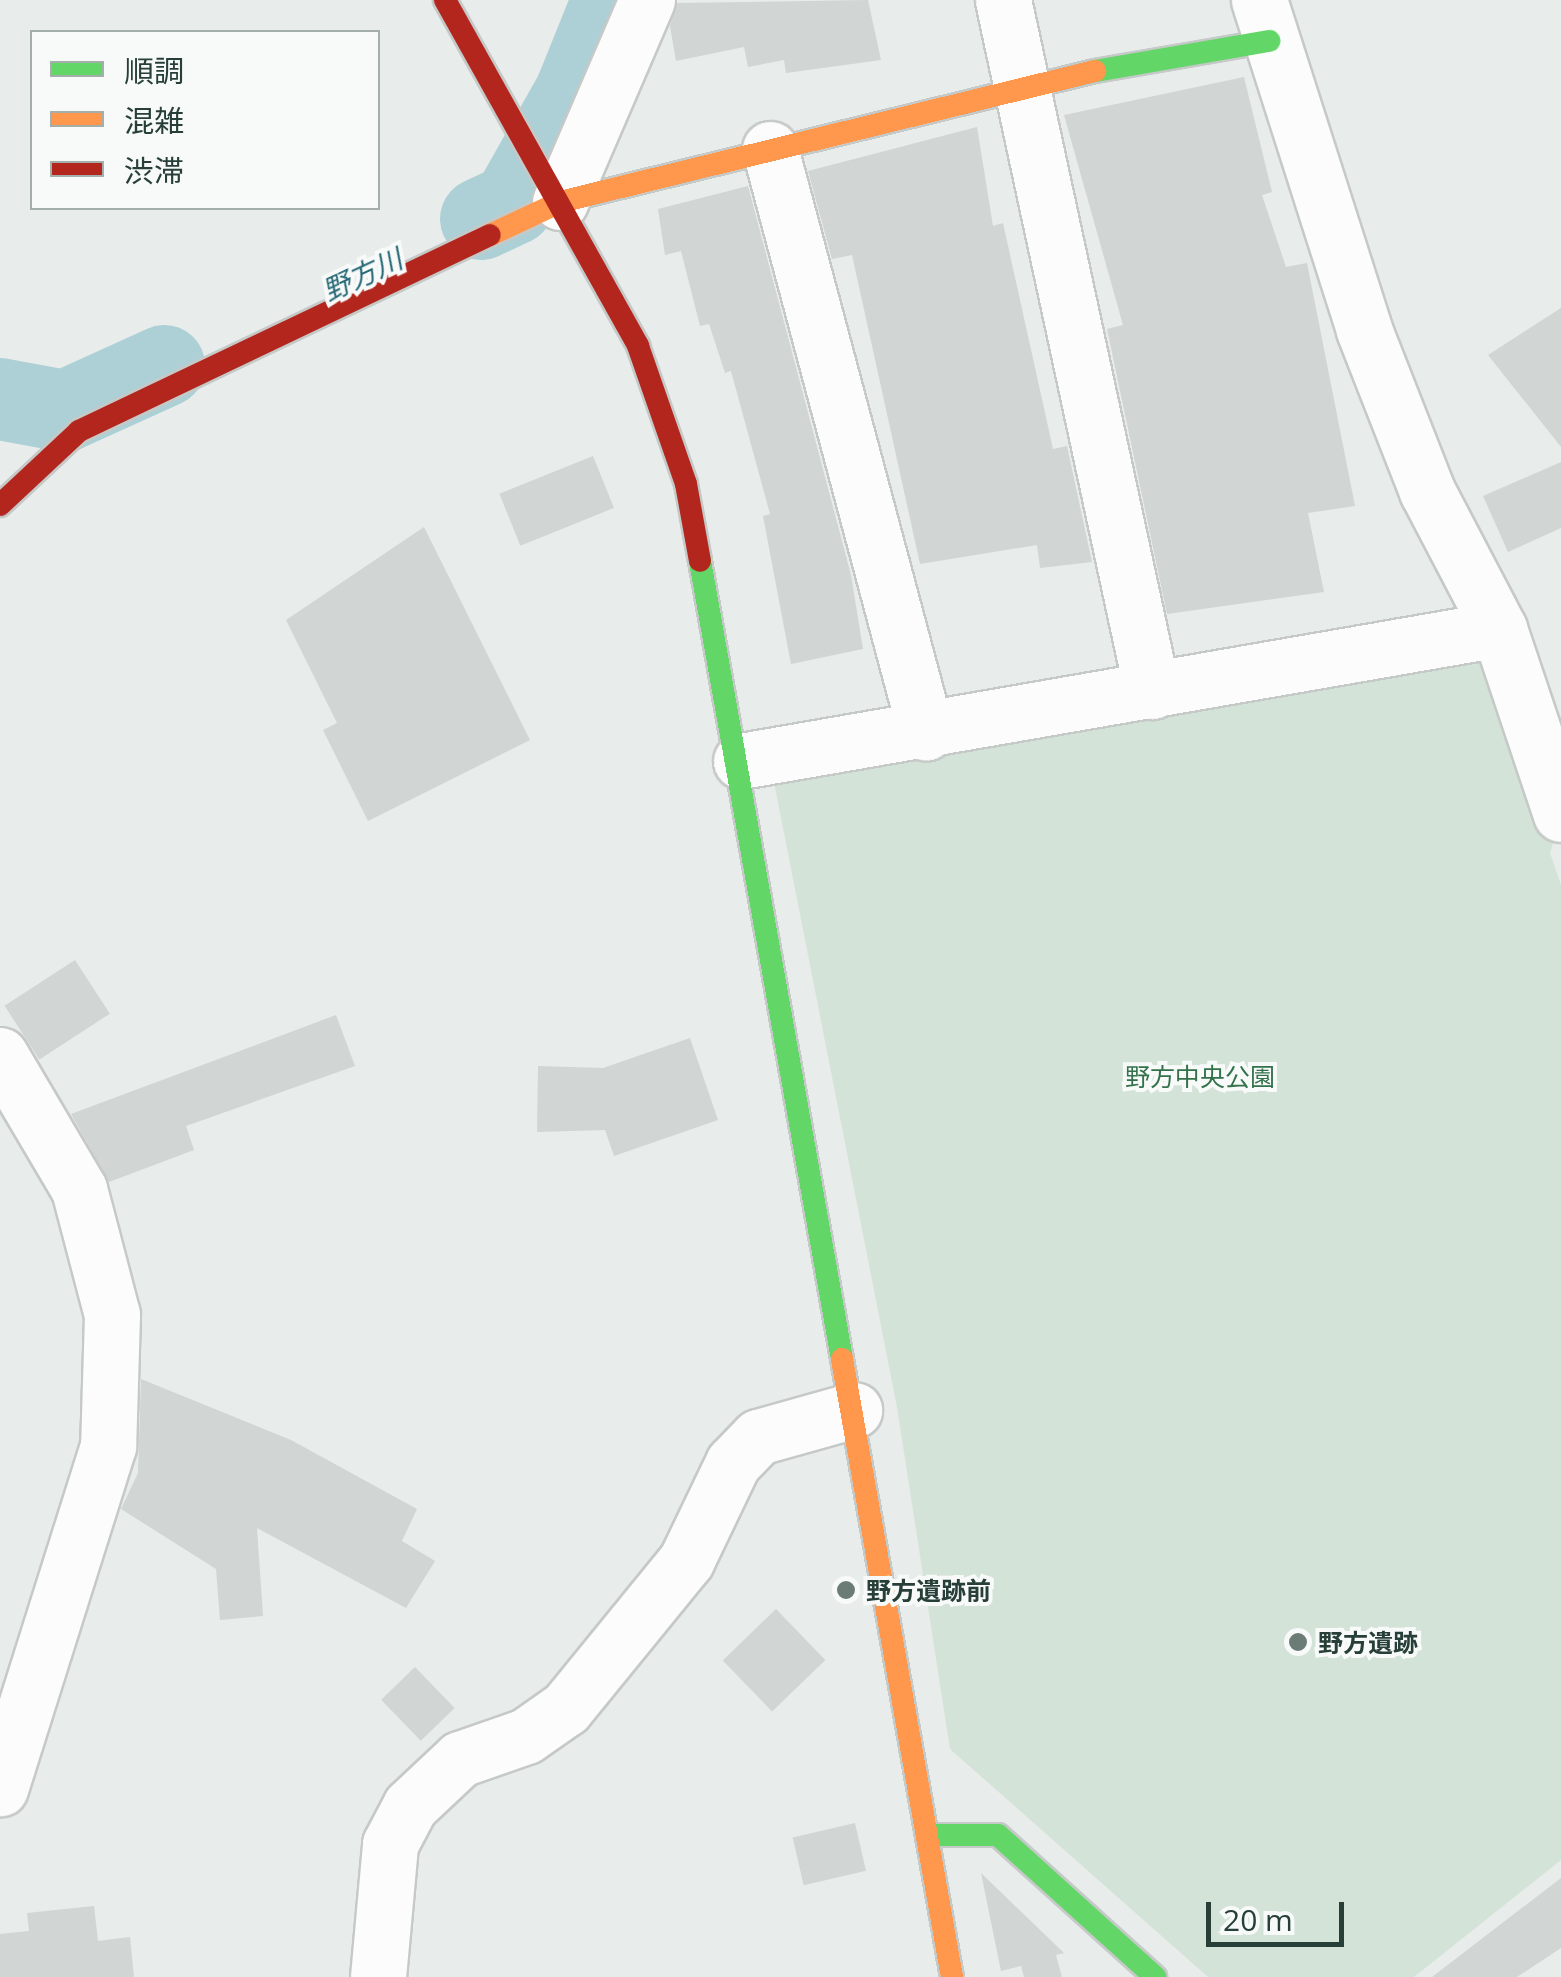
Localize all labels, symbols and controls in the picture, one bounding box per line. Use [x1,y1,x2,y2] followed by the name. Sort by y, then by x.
[30,30,380,210] legend
[124,50,184,91] text: 順調
[124,100,184,141] text: 混雑
[124,150,184,191] text: 渋滞
[317,241,407,307] water label: 野方川
[1125,1061,1275,1091] park label: 野方中央公園
[866,1575,991,1605] place label: 野方遺跡前
[835,1579,857,1601] marker: 野方遺跡前
[1318,1627,1418,1657] place label: 野方遺跡
[1287,1631,1309,1653] marker: 野方遺跡
[1211,1882,1348,1944] scale bar
[1223,1899,1293,1940] text: 20 m

